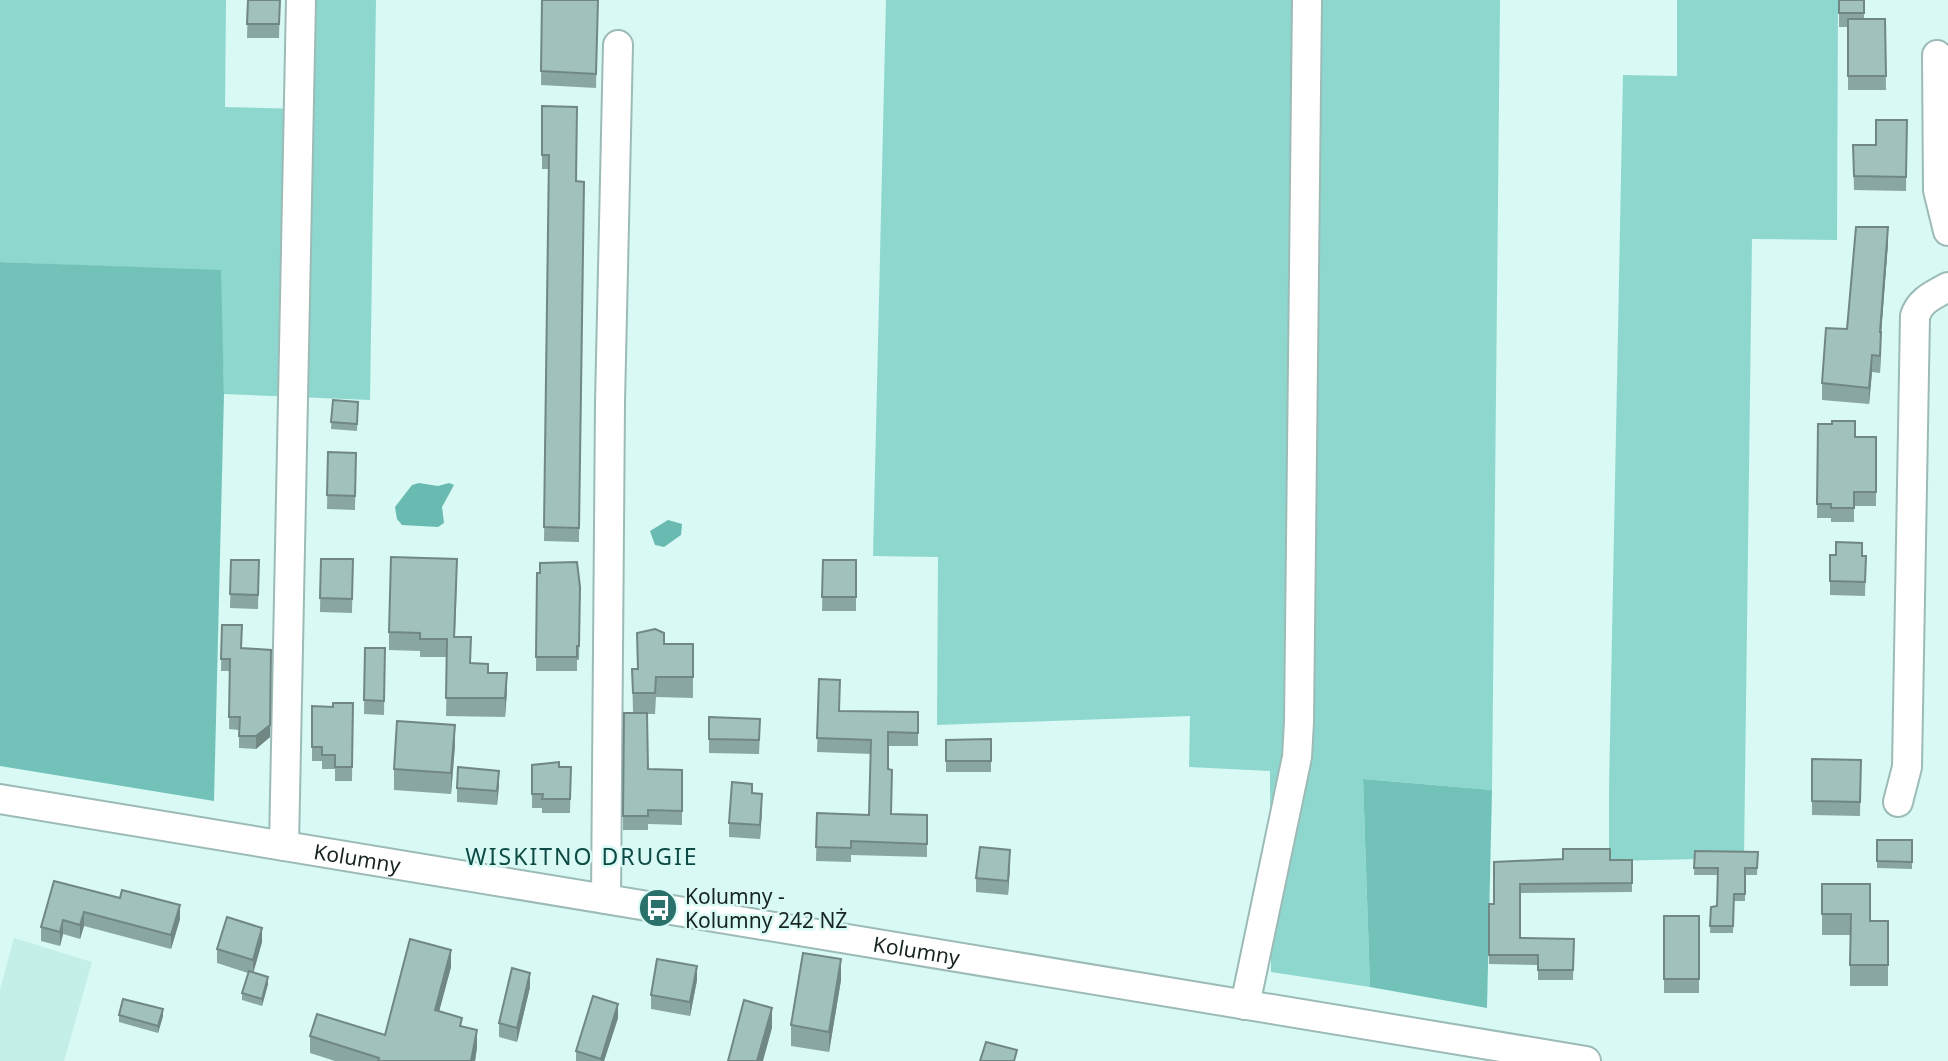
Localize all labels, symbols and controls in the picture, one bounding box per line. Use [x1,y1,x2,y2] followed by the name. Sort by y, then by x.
[312,837,403,879] street label: Kolumny
[465,840,699,872] district label: WISKITNO DRUGIE
[685,882,847,934] place label: Kolumny - Kolumny 242 NŻ
[637,887,679,929] bus stop icon: Kolumny - Kolumny 242 NŻ
[871,929,962,971] street label: Kolumny

